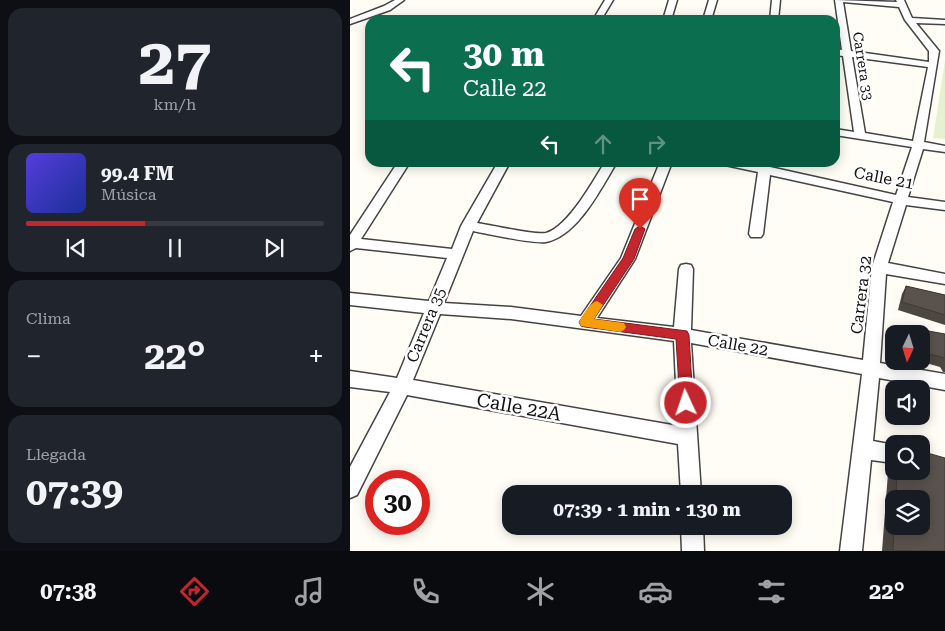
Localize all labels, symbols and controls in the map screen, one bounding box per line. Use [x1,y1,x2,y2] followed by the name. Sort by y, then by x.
[139,24,211,100] text: 27
[850,31,876,102] street label: Carrera 33
[463,34,545,75] text: 30 m
[380,35,445,100] icon: left
[463,76,547,101] text: Calle 22
[154,95,196,114] text: km/h
[536,130,564,158] icon: left
[589,130,617,158] icon: ahead
[642,130,670,158] icon: right
[101,162,174,185] text: 99.4 FM
[852,163,916,193] street label: Calle 21
[619,178,661,229] pin
[101,185,156,204] text: Música
[626,185,654,213] icon: arrive
[62,234,90,262] icon: previous
[161,234,189,262] icon: pause
[260,234,288,262] icon: next
[847,255,875,335] street label: Carrera 32
[402,285,450,365] street label: Carrera 35
[26,309,71,328] text: Clima
[885,325,930,370] north arrow
[885,325,930,535] map controls
[706,330,770,360] street label: Calle 22
[144,334,206,378] text: 22°
[26,340,42,373] text: −
[308,340,324,373] text: +
[659,376,711,428] position arrow
[885,380,930,425] button: sound
[475,388,564,426] street label: Calle 22A
[885,435,930,480] button: search
[26,445,86,464] text: Llegada
[26,470,123,514] text: 07:39
[365,470,430,535] speed limit sign: 30
[885,490,930,535] button: layers
[553,498,741,521] text: 07:39 · 1 min · 130 m
[177,574,212,609] icon: directions
[292,574,327,609] icon: music
[408,574,443,609] icon: phone
[523,574,558,609] icon: climate
[638,574,673,609] icon: car
[754,574,789,609] icon: filters
[40,579,96,604] text: 07:38
[869,579,905,604] text: 22°

